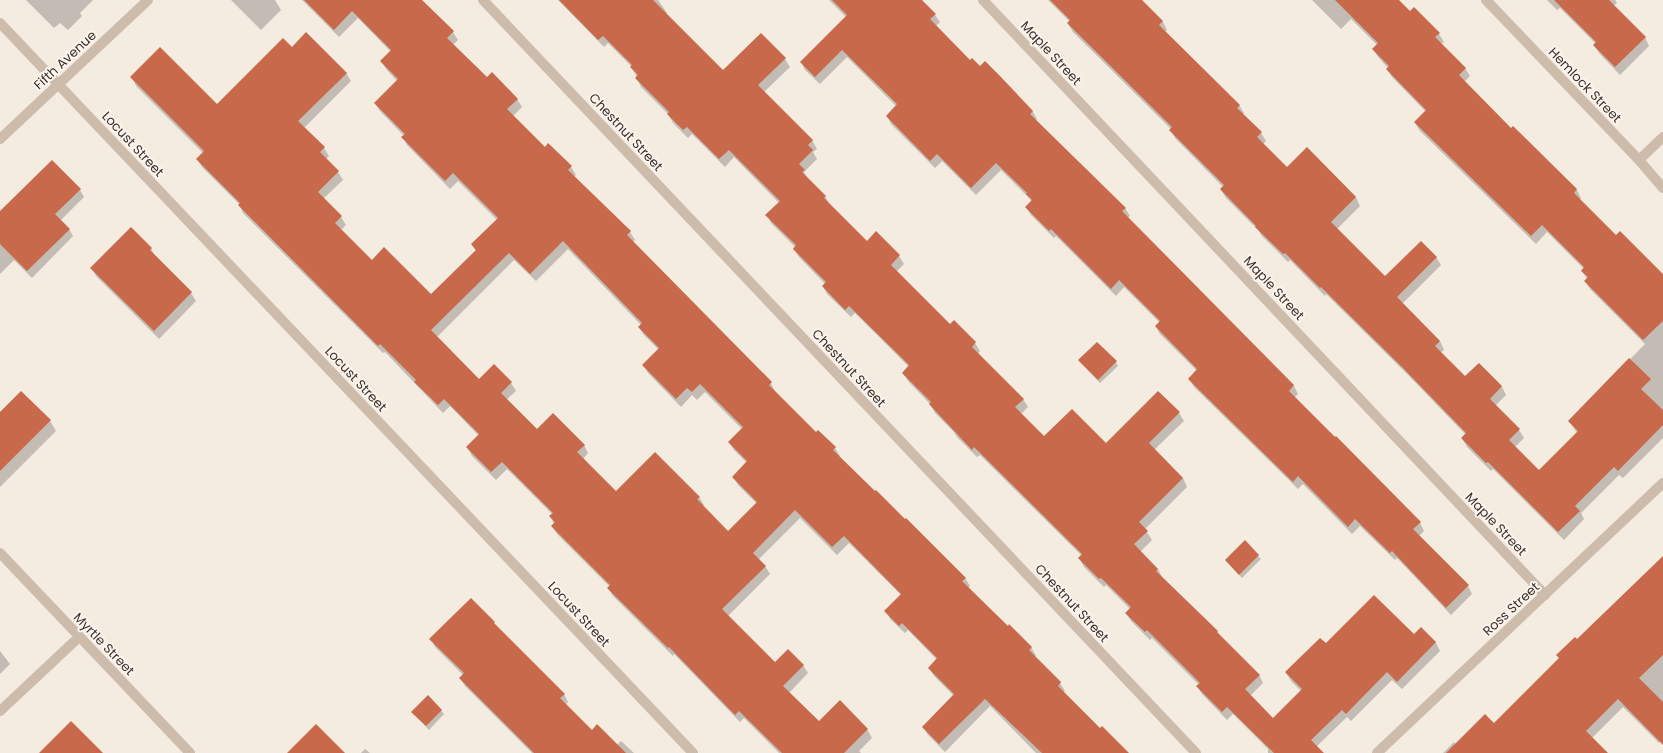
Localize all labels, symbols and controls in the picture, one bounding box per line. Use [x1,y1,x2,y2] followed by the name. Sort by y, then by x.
[1016,17,1086,90] street label: Maple Street
[29,26,101,94] street label: Fifth Avenue
[1544,43,1626,127] street label: Hemlock Street
[585,89,668,176] street label: Chestnut Street
[98,107,169,181] street label: Locust Street
[1239,252,1309,325] street label: Maple Street
[808,325,891,412] street label: Chestnut Street
[321,342,392,416] street label: Locust Street
[1461,488,1531,560] street label: Maple Street
[1031,560,1114,647] street label: Chestnut Street
[544,577,615,651] street label: Locust Street
[1478,578,1544,640] street label: Ross Street
[69,608,139,680] street label: Myrtle Street

